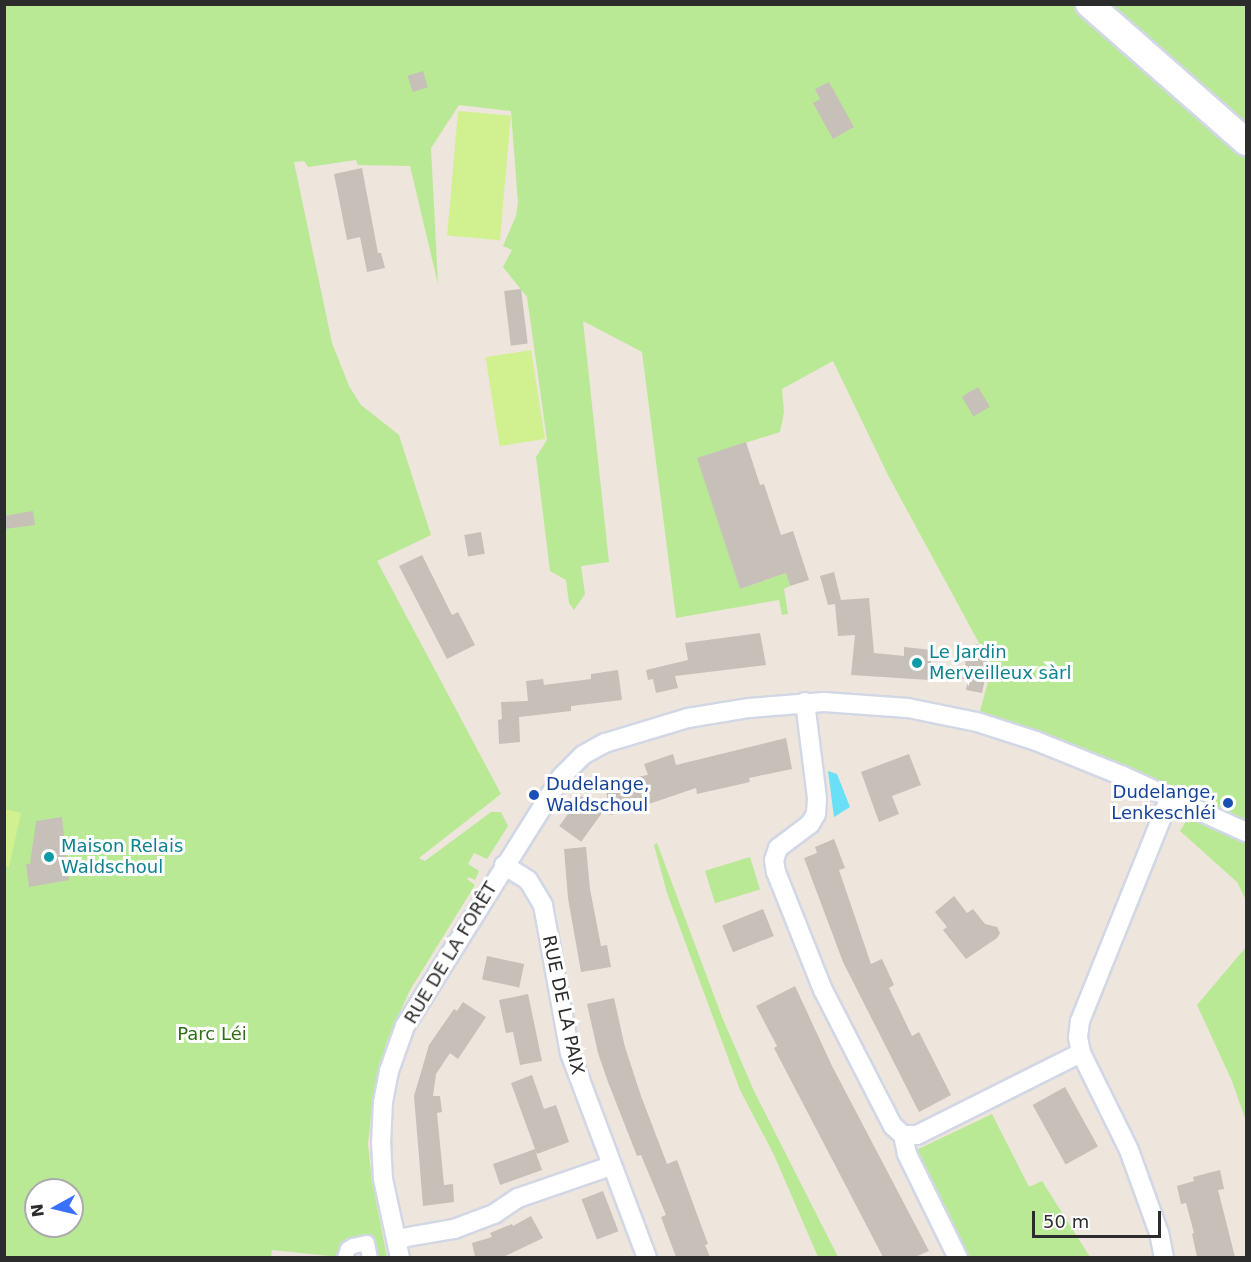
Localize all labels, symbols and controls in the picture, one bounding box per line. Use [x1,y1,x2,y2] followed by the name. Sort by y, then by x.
[929,642,1071,684] place label: Le Jardin Merveilleux sàrl
[910,656,924,670] marker: Le Jardin Merveilleux sàrl
[546,774,649,816] place label: Dudelange, Waldschoul
[1111,782,1216,824] place label: Dudelange, Lenkeschléi
[527,788,541,802] marker: Dudelange, Waldschoul
[1221,796,1235,810] marker: Dudelange, Lenkeschléi
[61,836,183,878] place label: Maison Relais Waldschoul
[42,850,56,864] marker: Maison Relais Waldschoul
[400,878,502,1028] street label: RUE DE LA FORÊT
[538,933,588,1077] street label: RUE DE LA PAIX
[177,1023,247,1045] park label: Parc Léi
[24,1178,84,1238] north arrow
[1035,1199,1164,1237] scale bar
[27,1202,48,1218] text: N
[1043,1211,1089,1232] text: 50 m

